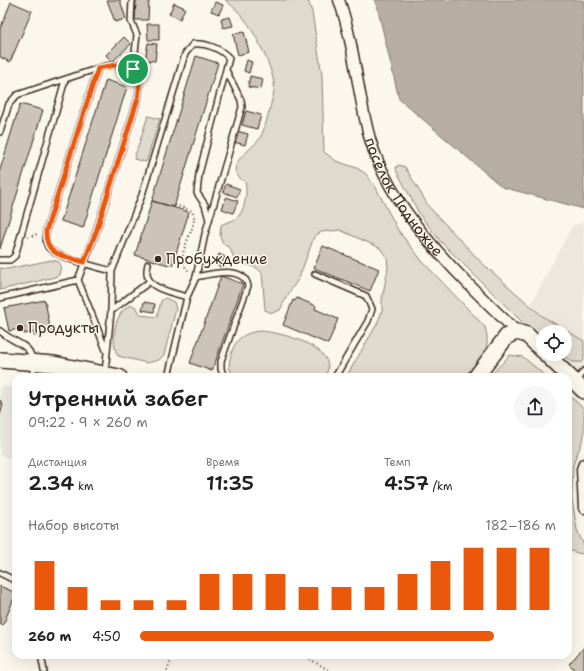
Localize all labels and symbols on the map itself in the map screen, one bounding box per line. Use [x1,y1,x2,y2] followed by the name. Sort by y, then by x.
[116,52,150,86] pin
[360,135,448,261] street label: посёлок Подножье
[166,249,267,269] place label: Пробуждение
[153,254,163,264] marker: Пробуждение
[28,318,99,338] place label: Продукты
[15,323,25,333] marker: Продукты

